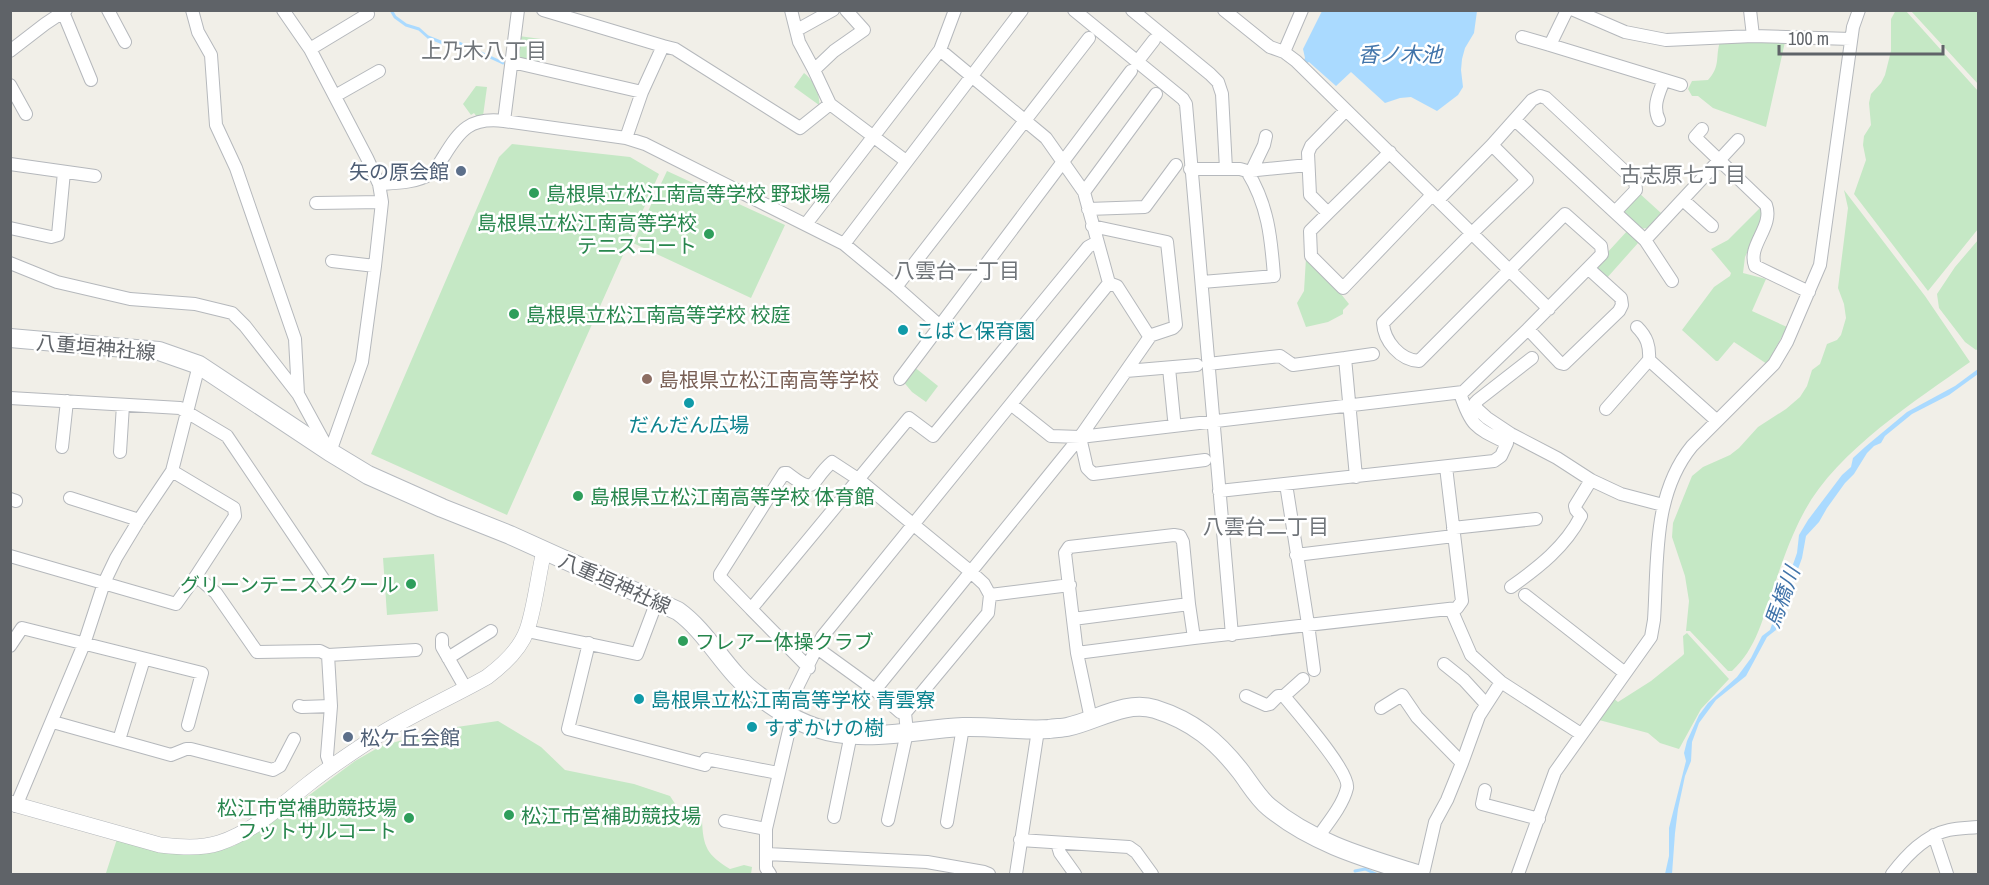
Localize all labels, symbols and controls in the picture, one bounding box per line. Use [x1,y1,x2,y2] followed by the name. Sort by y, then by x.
[1779,18,1942,56] scale bar
[1788,26,1829,51] text: 100 m
[421,36,547,65] district label: 上乃木八丁目
[1358,40,1444,69] water label: 香ノ木池
[349,158,449,185] place label: 矢の原会館
[1620,160,1746,189] district label: 古志原七丁目
[454,164,468,178] marker: 矢の原会館
[546,180,831,207] place label: 島根県立松江南高等学校 野球場
[527,186,541,200] marker: 島根県立松江南高等学校 野球場
[477,209,697,259] place label: 島根県立松江南高等学校 テニスコート
[702,227,716,241] marker: 島根県立松江南高等学校 テニスコート
[894,256,1020,285] district label: 八雲台一丁目
[526,301,791,328] place label: 島根県立松江南高等学校 校庭
[507,307,521,321] marker: 島根県立松江南高等学校 校庭
[915,317,1035,344] place label: こばと保育園
[896,323,910,337] marker: こばと保育園
[35,328,157,366] street label: 八重垣神社線
[659,366,879,393] place label: 島根県立松江南高等学校
[640,372,654,386] marker: 島根県立松江南高等学校
[682,396,696,410] marker: だんだん広場
[629,411,749,438] place label: だんだん広場
[590,483,875,510] place label: 島根県立松江南高等学校 体育館
[571,489,585,503] marker: 島根県立松江南高等学校 体育館
[1203,512,1329,541] district label: 八雲台二丁目
[555,546,675,620] street label: 八重垣神社線
[1758,561,1807,632] water label: 馬橋川
[180,571,399,598] place label: グリーンテニススクール
[404,577,418,591] marker: グリーンテニススクール
[695,628,874,655] place label: フレアー体操クラブ
[676,634,690,648] marker: フレアー体操クラブ
[651,686,936,713] place label: 島根県立松江南高等学校 青雲寮
[632,692,646,706] marker: 島根県立松江南高等学校 青雲寮
[764,714,884,741] place label: すずかけの樹
[745,720,759,734] marker: すずかけの樹
[360,724,460,751] place label: 松ケ丘会館
[341,730,355,744] marker: 松ケ丘会館
[217,794,397,844] place label: 松江市営補助競技場 フットサルコート
[521,802,701,829] place label: 松江市営補助競技場
[502,808,516,822] marker: 松江市営補助競技場
[402,811,416,825] marker: 松江市営補助競技場 フットサルコート

